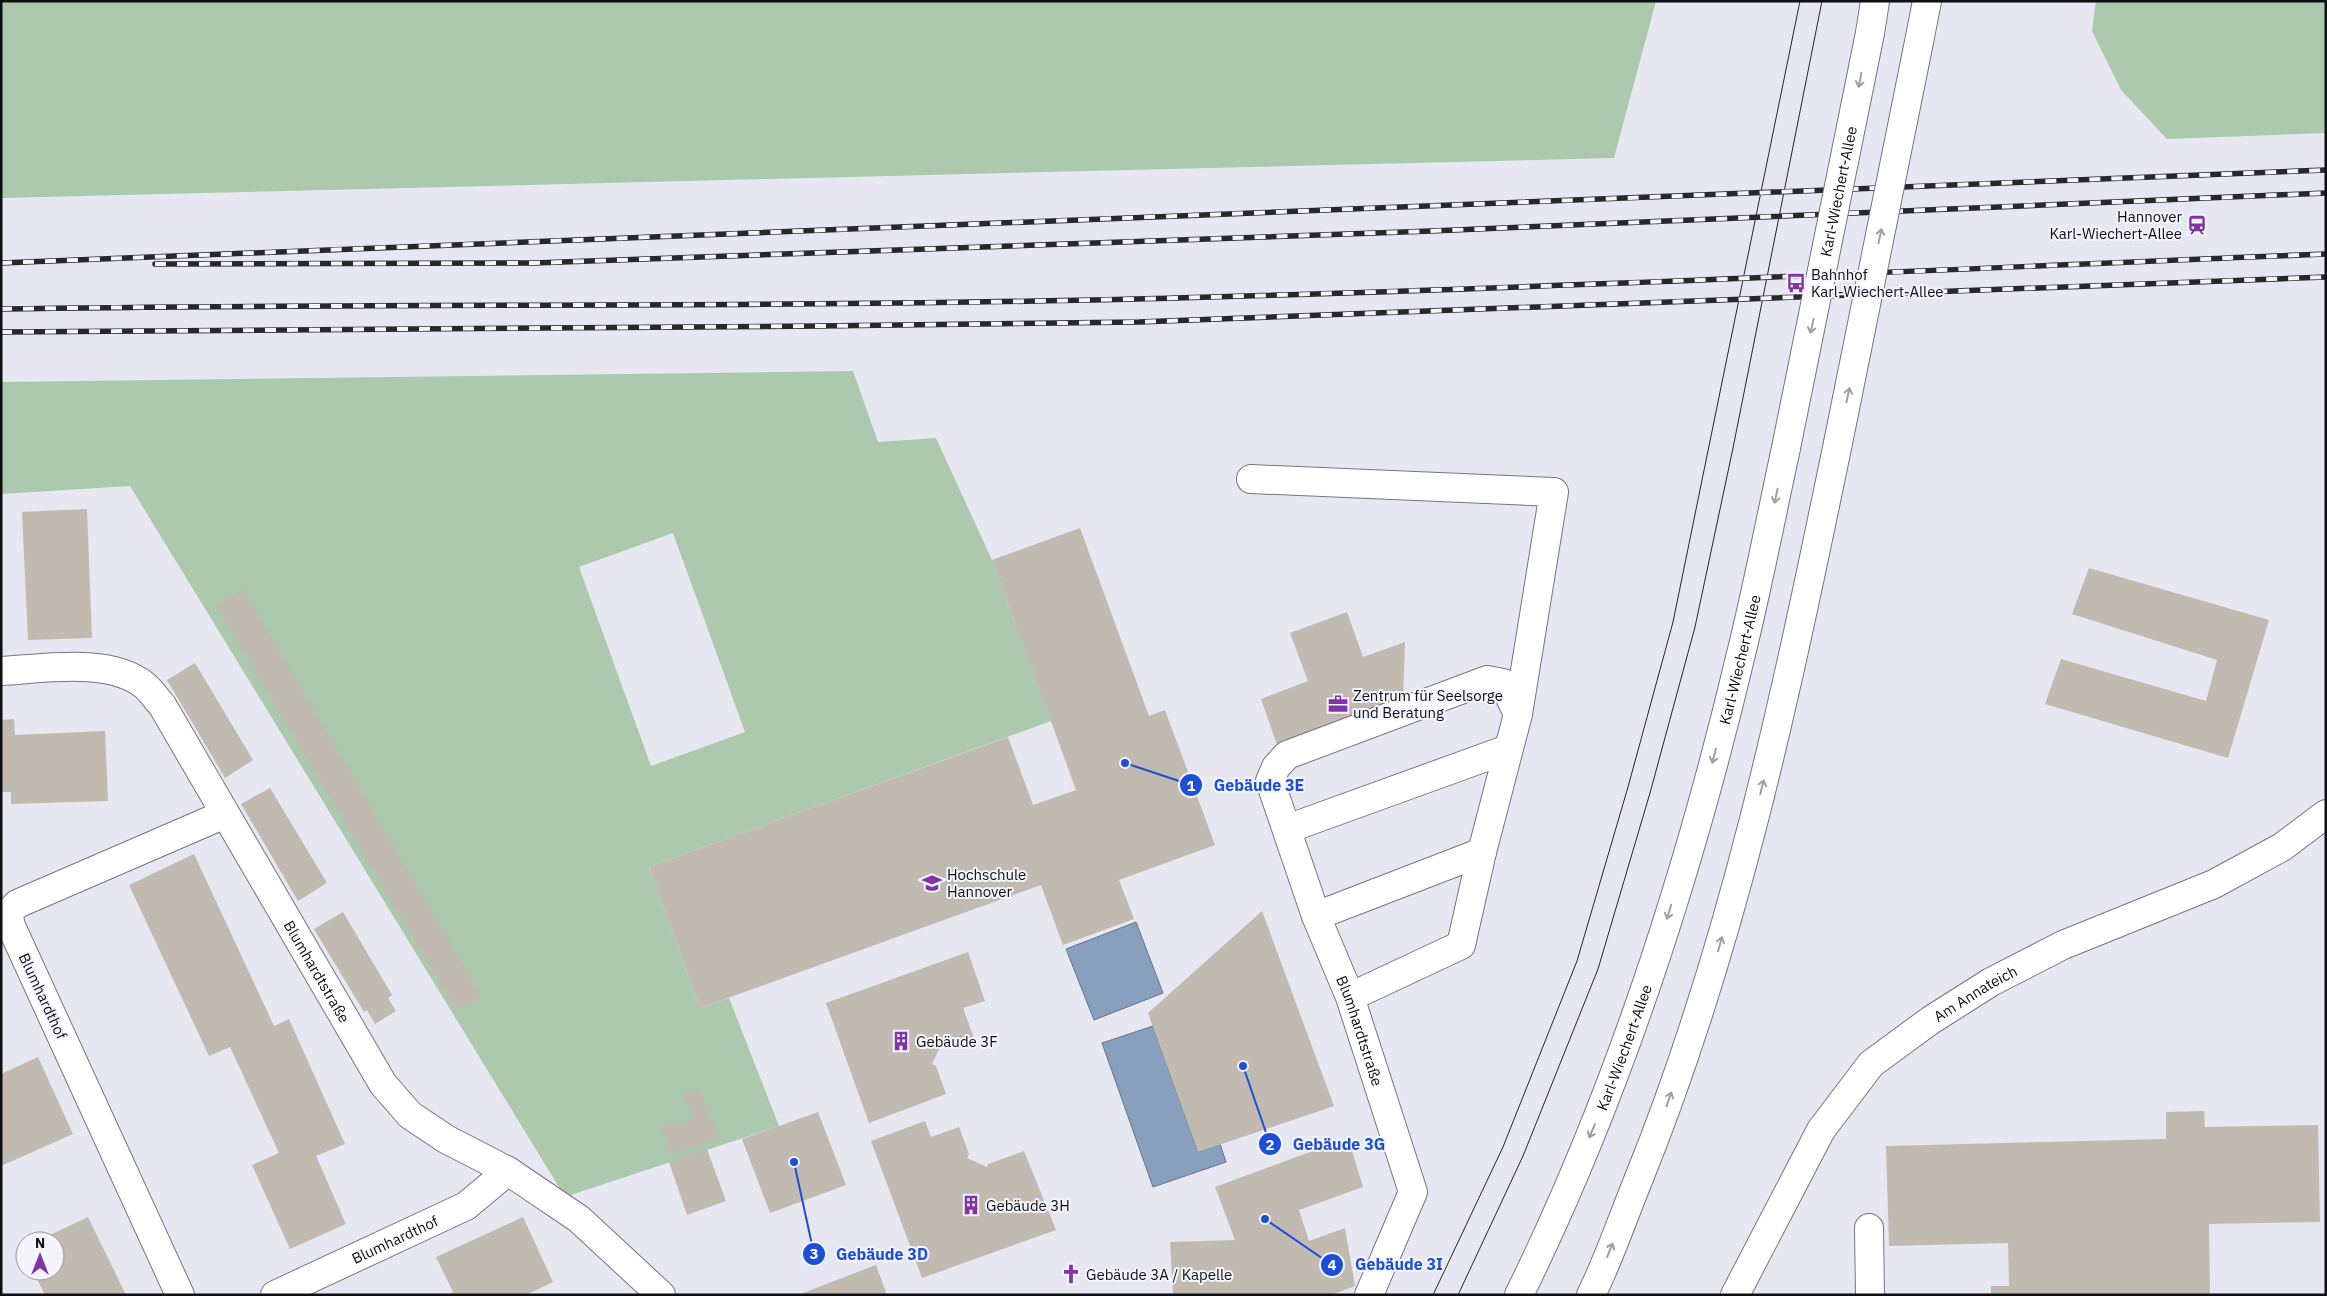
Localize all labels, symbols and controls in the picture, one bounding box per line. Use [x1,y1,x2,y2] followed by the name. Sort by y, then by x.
[1855,72,1865,88] one-way arrow
[1815,124,1860,258] street label: Karl-Wiechert-Allee
[2049,207,2182,243] place label: Hannover Karl-Wiechert-Allee
[2186,214,2208,236] station icon: Hannover Karl-Wiechert-Allee
[1876,228,1886,244] one-way arrow
[1811,265,1944,301] place label: Bahnhof Karl-Wiechert-Allee
[1785,272,1807,294] bus stop icon: Bahnhof Karl-Wiechert-Allee
[1806,317,1816,333] one-way arrow
[1843,387,1853,403] one-way arrow
[1770,488,1780,504] one-way arrow
[1715,593,1764,726] street label: Karl-Wiechert-Allee
[1353,686,1503,722] place label: Zentrum für Seelsorge und Beratung
[1327,693,1349,715] office icon: Zentrum für Seelsorge und Beratung
[1709,748,1718,764] one-way arrow
[1178,770,1314,801] callout: Gebäude 3E
[1214,775,1304,795] text: Gebäude 3E
[1186,776,1196,795] text: 1
[1758,780,1767,796] one-way arrow
[947,865,1026,901] place label: Hochschule Hannover
[921,872,943,894] school or university icon: Hochschule Hannover
[1664,904,1674,920] one-way arrow
[280,917,355,1026] street label: Blumhardtstraße
[1716,937,1726,953] one-way arrow
[15,950,71,1042] street label: Blumhardthof
[1930,961,2020,1026] street label: Am Annateich
[1333,973,1388,1088] street label: Blumhardtstraße
[1592,982,1655,1113] street label: Karl-Wiechert-Allee
[890,1030,912,1052] building icon: Gebäude 3F
[916,1032,998,1051] place label: Gebäude 3F
[1665,1091,1675,1107] one-way arrow
[1586,1123,1596,1138] one-way arrow
[1258,1129,1395,1160] callout: Gebäude 3G
[1293,1134,1385,1154] text: Gebäude 3G
[1265,1135,1275,1154] text: 2
[960,1194,982,1216] building icon: Gebäude 3H
[986,1196,1070,1215] place label: Gebäude 3H
[348,1211,441,1268] street label: Blumhardthof
[15,1231,65,1281] north arrow
[35,1234,45,1252] text: N
[801,1238,938,1269] callout: Gebäude 3D
[1606,1243,1615,1258] one-way arrow
[809,1244,819,1263] text: 3
[836,1244,928,1264] text: Gebäude 3D
[1320,1249,1453,1280] callout: Gebäude 3I
[1355,1254,1443,1274] text: Gebäude 3I
[1327,1255,1337,1274] text: 4
[1060,1263,1082,1285] church icon: Gebäude 3A / Kapelle
[1086,1265,1232,1284] place label: Gebäude 3A / Kapelle

